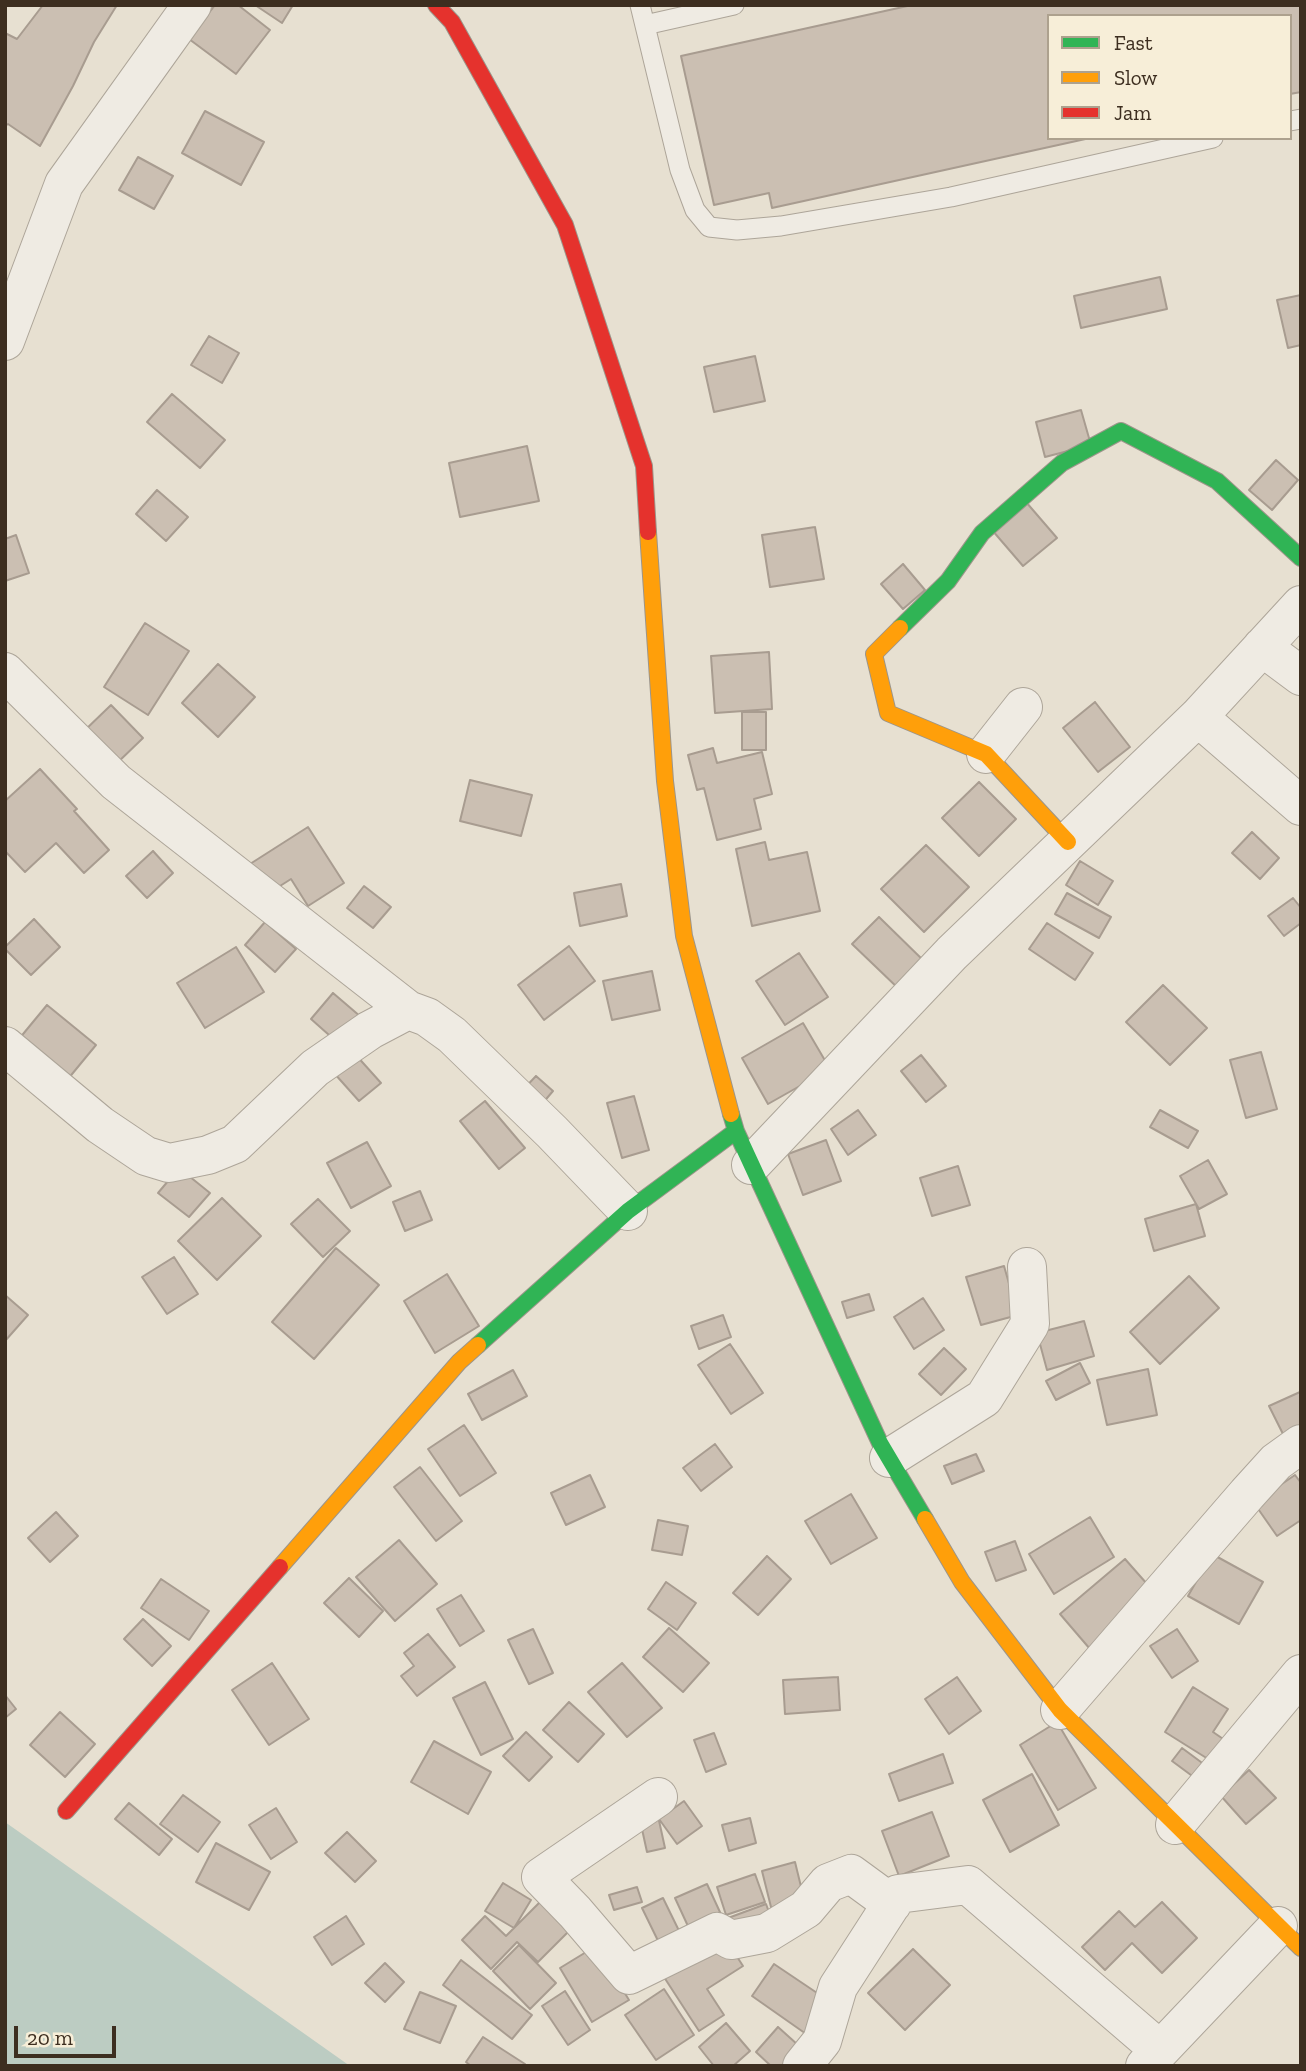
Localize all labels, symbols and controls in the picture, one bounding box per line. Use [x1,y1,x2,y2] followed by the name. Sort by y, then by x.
[1047,14,1292,140] legend
[1114,30,1153,55] text: Fast
[1114,65,1157,90] text: Slow
[1114,100,1151,125] text: Jam
[18,2011,119,2056] scale bar
[27,2025,73,2050] text: 20 m

